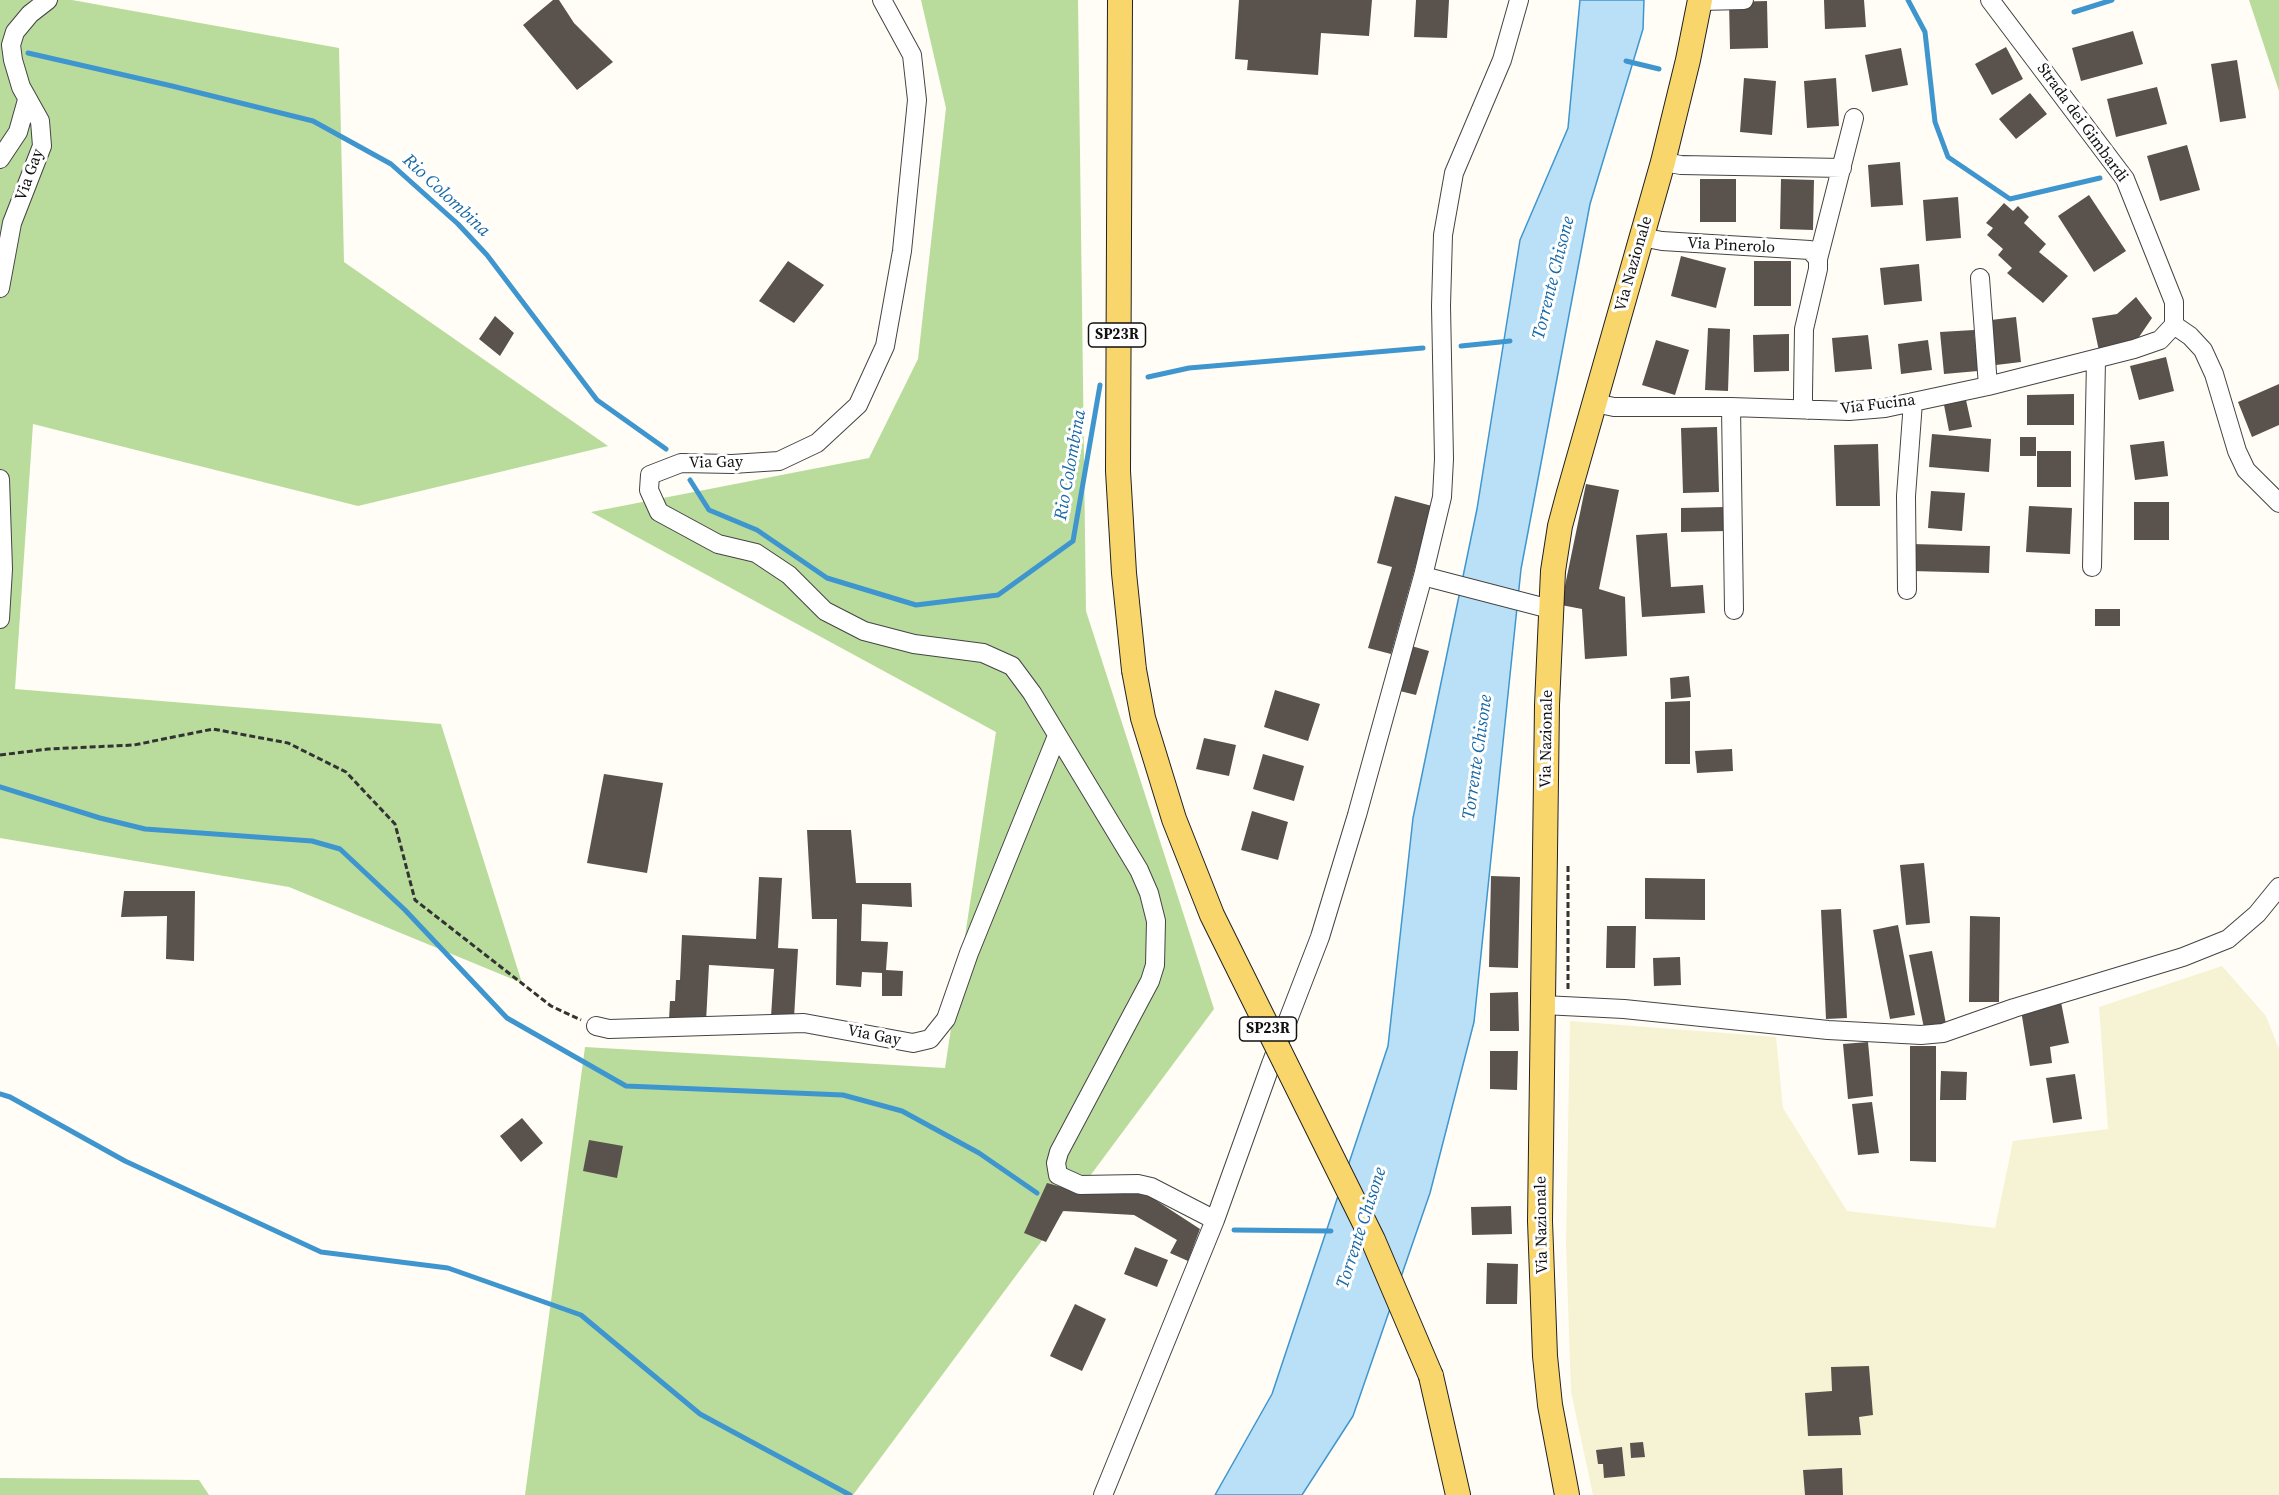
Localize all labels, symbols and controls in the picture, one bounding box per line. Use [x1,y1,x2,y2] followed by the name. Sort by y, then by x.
[2032,60,2132,186] street label: Strada dei Gimbardi
[12,146,48,204] street label: Via Gay
[398,150,494,242] water label: Rio Colombina
[1528,214,1580,342] water label: Torrente Chisone
[1611,214,1657,314] street label: Via Nazionale
[1687,234,1775,258] street label: Via Pinerolo
[1088,323,1146,347] road number: SP23R
[1839,391,1917,419] street label: Via Fucina
[1051,408,1091,522] water label: Rio Colombina
[689,453,743,473] street label: Via Gay
[1537,690,1557,788] street label: Via Nazionale
[1459,693,1497,821] water label: Torrente Chisone
[1240,1017,1296,1041] road number: SP23R
[846,1021,902,1051] street label: Via Gay
[1332,1165,1392,1291] water label: Torrente Chisone
[1532,1176,1552,1274] street label: Via Nazionale

